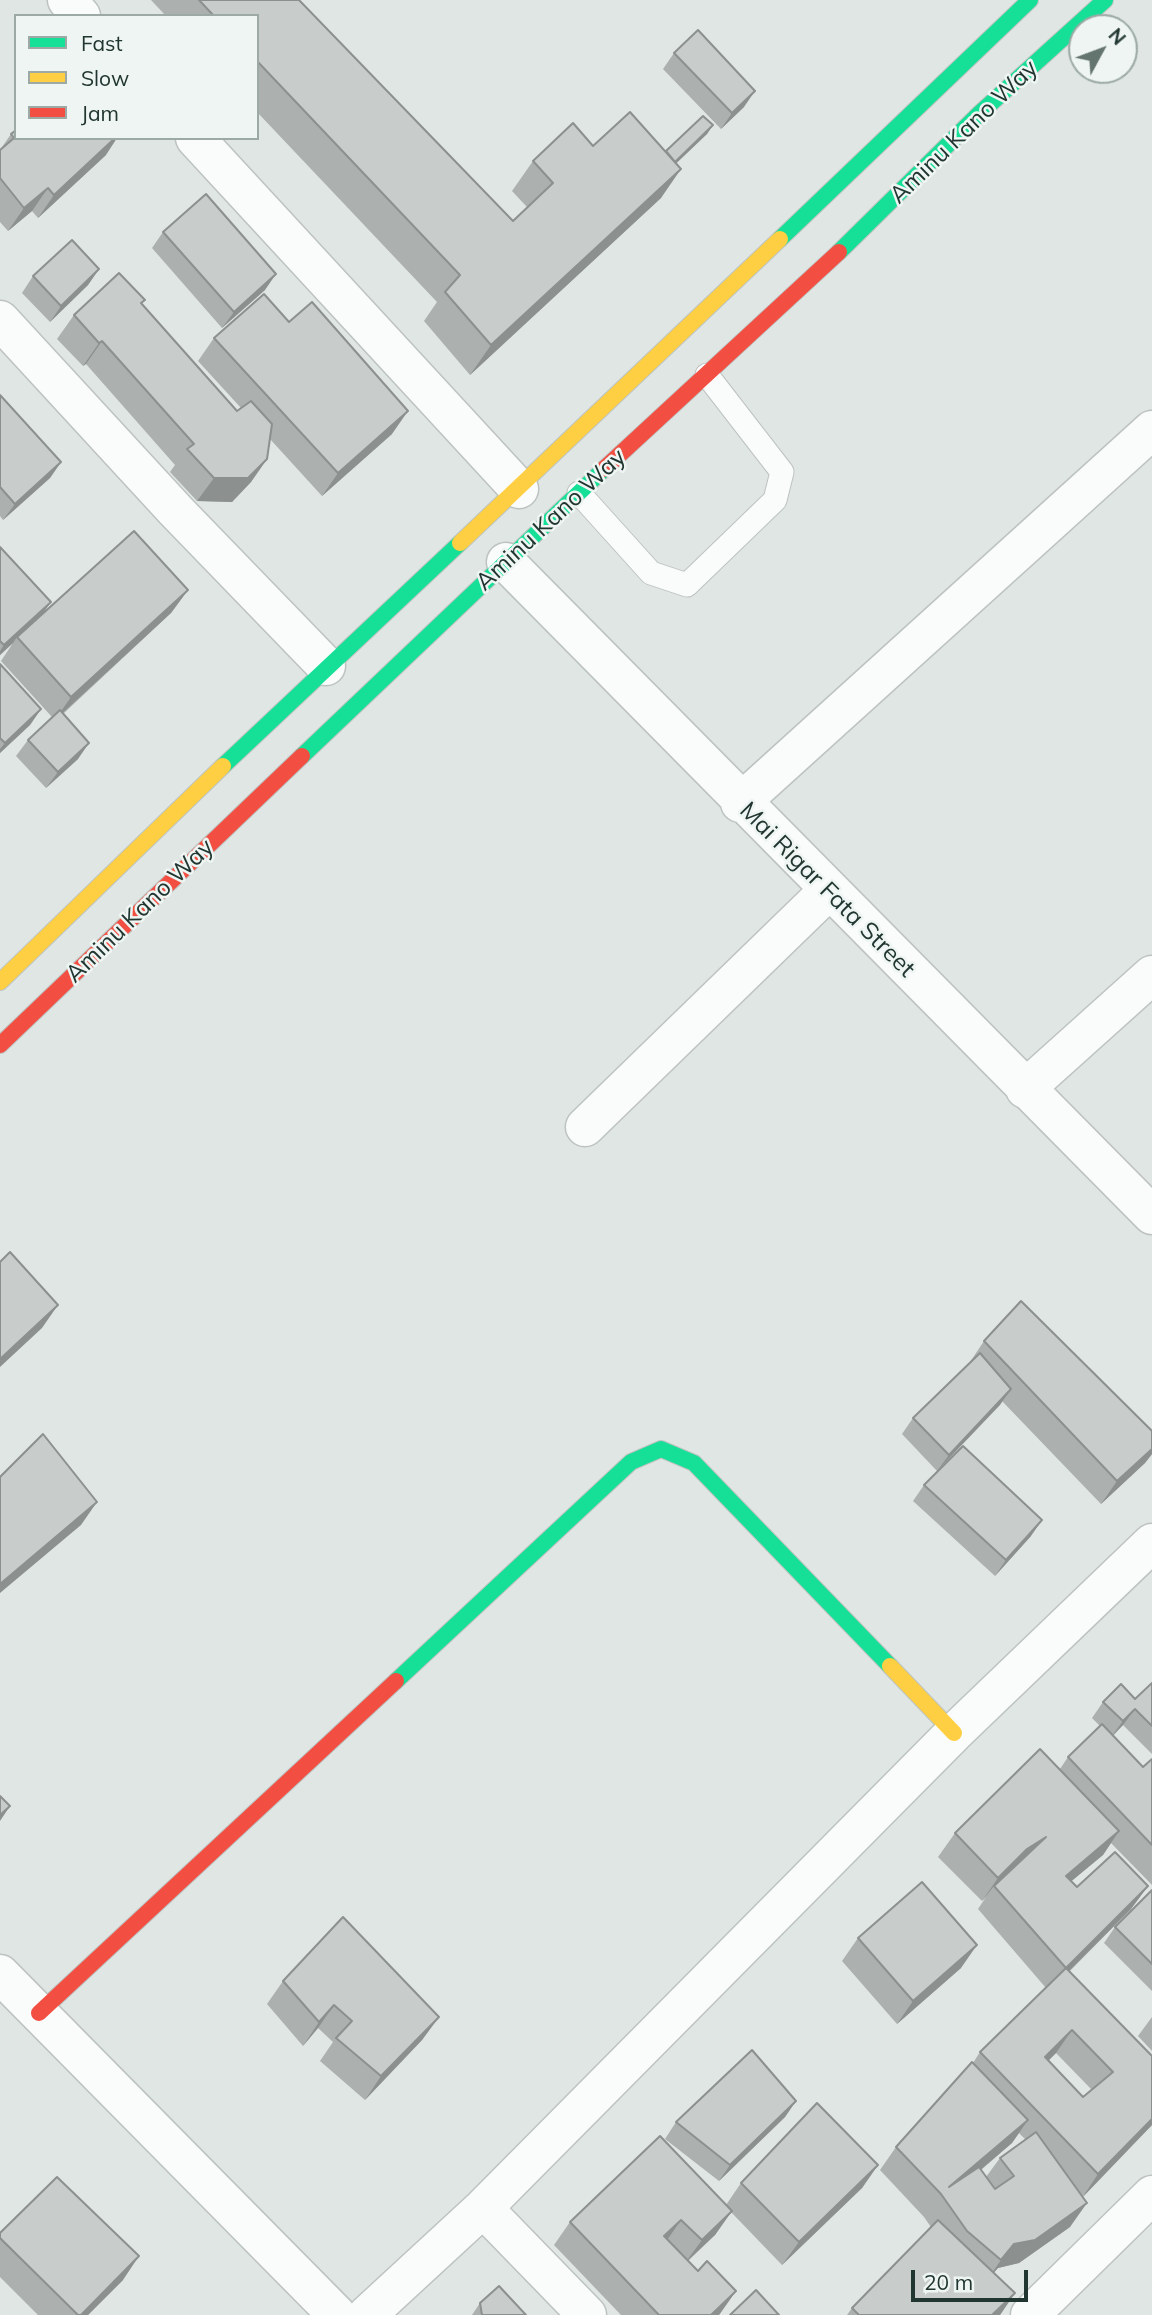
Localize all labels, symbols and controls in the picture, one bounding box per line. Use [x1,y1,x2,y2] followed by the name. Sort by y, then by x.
[14,14,259,140] legend
[1068,14,1138,84] north arrow
[1104,23,1131,50] text: N
[81,30,123,56] text: Fast
[884,54,1044,210] street label: Aminu Kano Way
[81,65,129,91] text: Slow
[81,100,119,126] text: Jam
[470,443,632,597] street label: Aminu Kano Way
[733,796,921,984] street label: Mai Rigar Fata Street
[60,833,220,989] street label: Aminu Kano Way
[914,2256,1031,2300] scale bar
[924,2269,973,2295] text: 20 m

